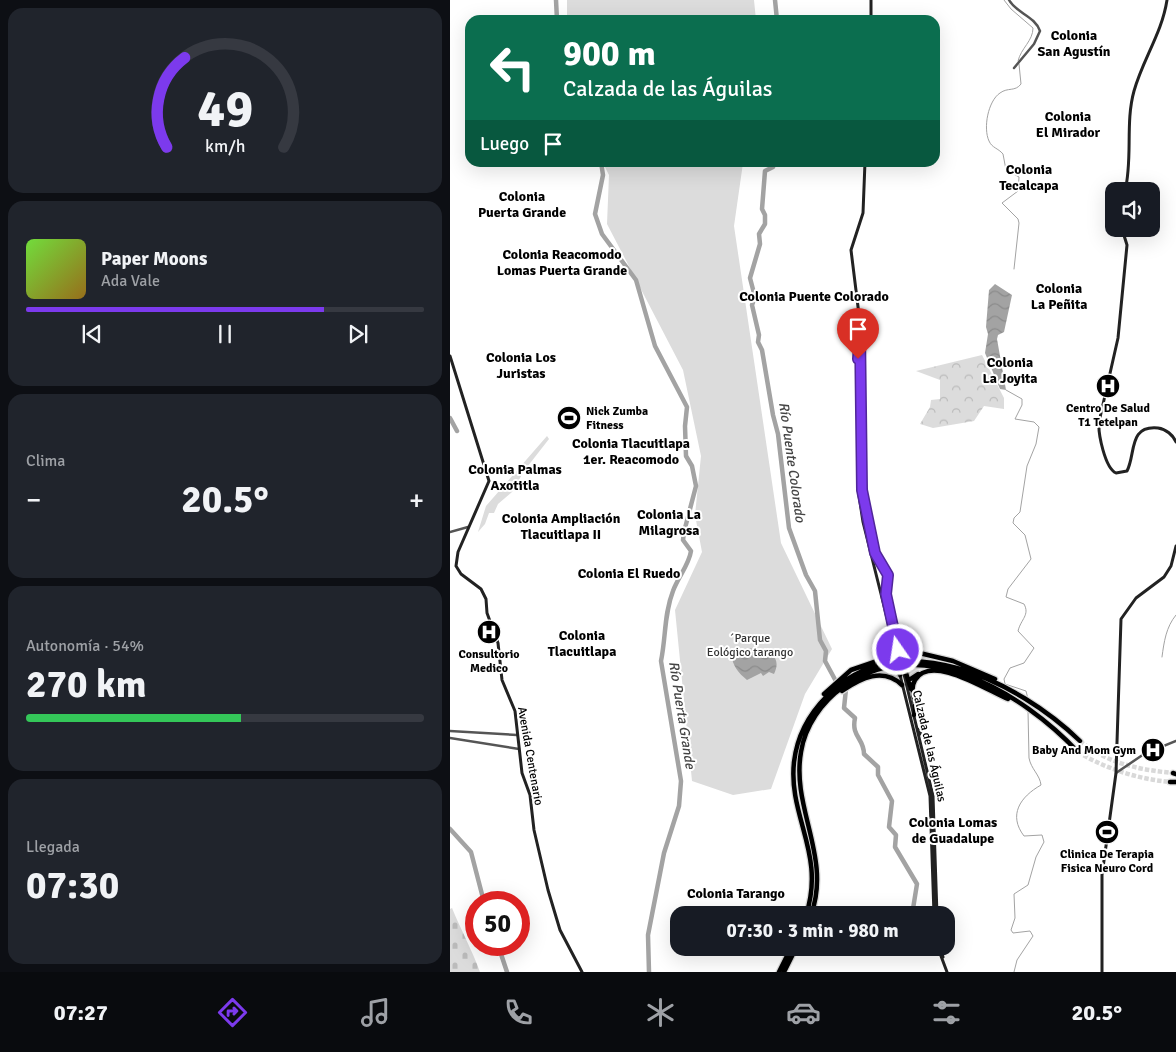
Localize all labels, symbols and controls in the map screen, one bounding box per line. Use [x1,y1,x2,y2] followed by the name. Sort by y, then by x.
[1038,27,1111,60] district label: Colonia San Agustín
[563,32,656,75] text: 900 m
[480,35,545,100] icon: left
[563,75,772,102] text: Calzada de las Águilas
[197,77,253,141] text: 49
[1036,108,1101,141] district label: Colonia El Mirador
[539,130,567,158] icon: arrive
[480,132,529,156] text: Luego
[205,135,245,157] text: km/h
[999,161,1059,194] district label: Colonia Tecalcapa
[1105,182,1160,237] map controls
[1105,182,1160,237] button: sound
[478,188,566,221] district label: Colonia Puerta Grande
[497,246,627,279] district label: Colonia Reacomodo Lomas Puerta Grande
[101,247,207,271] text: Paper Moons
[101,271,160,291] text: Ada Vale
[1031,280,1087,313] district label: Colonia La Peñita
[739,288,889,305] district label: Colonia Puente Colorado
[837,308,879,359] pin
[844,315,872,343] icon: arrive
[78,320,106,348] icon: previous
[211,320,239,348] icon: pause
[344,320,372,348] icon: next
[486,349,556,382] district label: Colonia Los Juristas
[982,354,1038,387] district label: Colonia La Joyita
[1095,373,1121,399] hospital icon: Centro De Salud T1 Tetelpan
[775,401,809,524] water label: Río Puente Colorado
[1066,401,1150,430] place label: Centro De Salud T1 Tetelpan
[586,404,648,433] place label: Nick Zumba Fitness
[556,405,582,431] sports icon: Nick Zumba Fitness
[572,435,690,468] district label: Colonia Tlacuitlapa 1er. Reacomodo
[26,451,65,471] text: Clima
[468,461,562,494] district label: Colonia Palmas Axotitla
[181,476,269,523] text: 20.5°
[26,483,41,517] text: −
[409,483,424,517] text: +
[637,506,701,539] district label: Colonia La Milagrosa
[502,510,621,543] district label: Colonia Ampliación Tlacuitlapa II
[578,565,680,582] district label: Colonia El Ruedo
[476,619,502,645] hospital icon: Consultorio Medico
[871,623,923,675] position arrow
[548,627,616,660] district label: Colonia Tlacuitlapa
[707,631,793,660] park label: ´Parque Eológico tarango
[26,636,144,656] text: Autonomía · 54%
[458,647,520,676] place label: Consultorio Medico
[665,660,699,771] water label: Río Puerta Grande
[26,661,147,708] text: 270 km
[909,689,949,803] street label: Calzada de las Águilas
[514,706,546,806] street label: Avenida Centenario
[1140,737,1166,763] hospital icon: Baby And Mom Gym
[1032,743,1136,758] place label: Baby And Mom Gym
[909,814,997,847] district label: Colonia Lomas de Guadalupe
[1094,819,1120,845] sports icon: Clinica De Terapia Fisica Neuro Cord
[26,837,80,857] text: Llegada
[1060,847,1154,876] place label: Clinica De Terapia Fisica Neuro Cord
[26,862,119,909] text: 07:30
[687,885,785,902] district label: Colonia Tarango
[465,891,530,956] speed limit sign: 50
[726,919,899,943] text: 07:30 · 3 min · 980 m
[215,995,250,1030] icon: directions
[358,995,393,1030] icon: music
[501,995,536,1030] icon: phone
[643,995,678,1030] icon: climate
[786,995,821,1030] icon: car
[929,995,964,1030] icon: filters
[54,999,108,1026] text: 07:27
[1071,999,1122,1026] text: 20.5°

